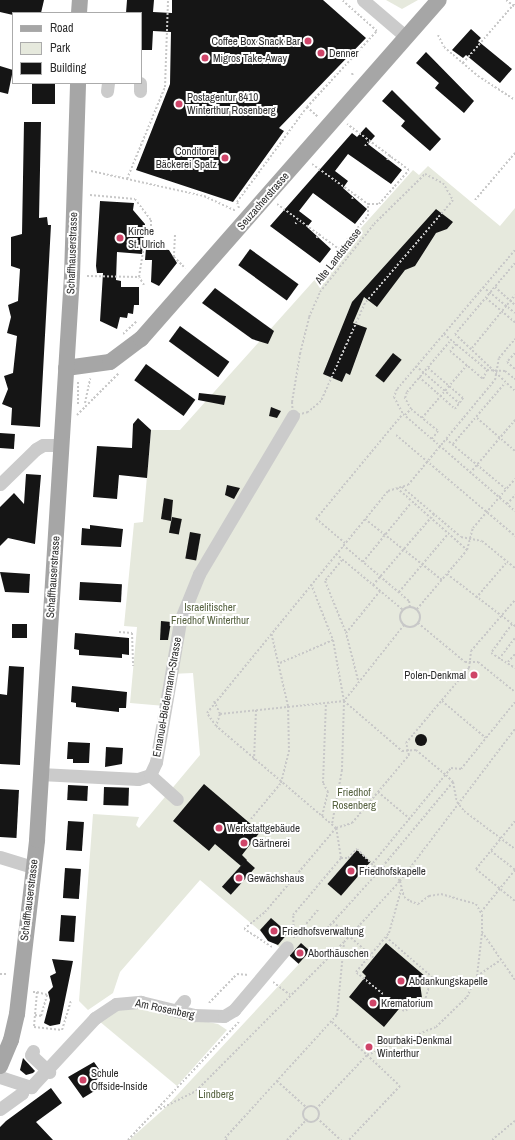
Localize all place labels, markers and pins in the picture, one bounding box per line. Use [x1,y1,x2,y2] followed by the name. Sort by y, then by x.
[211,34,300,48] place label: Coffee Box Snack Bar
[303,36,313,46] marker: Coffee Box Snack Bar
[329,46,359,60] place label: Denner
[316,48,326,58] marker: Denner
[213,51,287,65] place label: Migros Take-Away
[200,53,210,63] marker: Migros Take-Away
[187,91,276,117] place label: Postagentur 8410 Winterthur Rosenberg
[174,99,184,109] marker: Postagentur 8410 Winterthur Rosenberg
[156,145,217,171] place label: Conditorei Bäckerei Spatz
[220,153,230,163] marker: Conditorei Bäckerei Spatz
[128,225,165,251] place label: Kirche St. Ulrich
[115,233,125,243] marker: Kirche St. Ulrich
[404,668,466,682] place label: Polen-Denkmal
[469,670,479,680] marker: Polen-Denkmal
[227,821,300,835] place label: Werkstattgebäude
[214,823,224,833] marker: Werkstattgebäude
[252,836,290,850] place label: Gärtnerei
[239,838,249,848] marker: Gärtnerei
[359,864,426,878] place label: Friedhofskapelle
[346,866,356,876] marker: Friedhofskapelle
[247,871,304,885] place label: Gewächshaus
[234,873,244,883] marker: Gewächshaus
[282,924,364,938] place label: Friedhofsverwaltung
[269,926,279,936] marker: Friedhofsverwaltung
[308,946,369,960] place label: Aborthäuschen
[295,948,305,958] marker: Aborthäuschen
[409,974,488,988] place label: Abdankungskapelle
[396,976,406,986] marker: Abdankungskapelle
[381,996,433,1010] place label: Krematorium
[368,998,378,1008] marker: Krematorium
[377,1034,452,1060] place label: Bourbaki-Denkmal Winterthur
[364,1042,374,1052] marker: Bourbaki-Denkmal Winterthur
[91,1067,148,1093] place label: Schule Offside-Inside
[78,1075,88,1085] marker: Schule Offside-Inside

